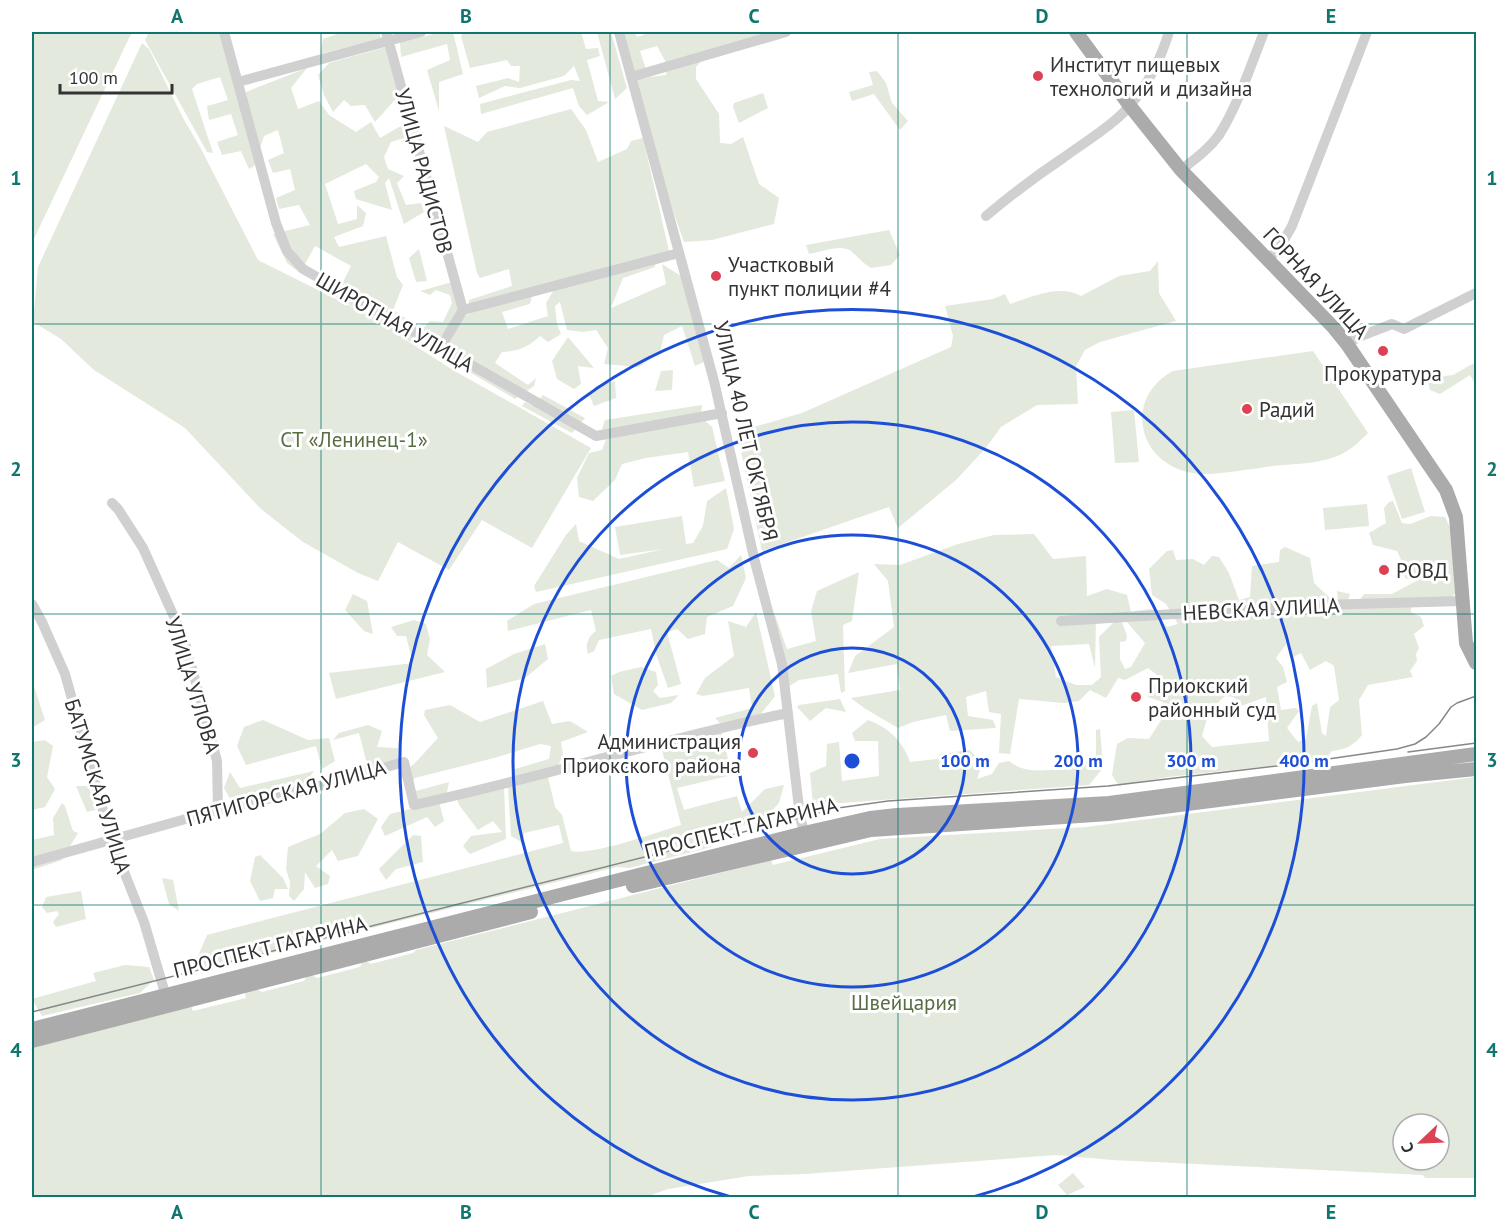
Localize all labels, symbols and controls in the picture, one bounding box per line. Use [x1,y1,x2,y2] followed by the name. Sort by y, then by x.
[171,3,184,29] text: A
[460,3,472,29] text: B
[748,3,760,29] text: C
[1036,3,1049,29] text: D
[1326,3,1336,29] text: E
[1050,51,1252,102] place label: Институт пищевых технологий и дизайна
[60,57,172,95] scale bar
[69,66,118,89] text: 100 m
[1031,69,1045,83] marker: Институт пищевых технологий и дизайна
[389,86,459,256] street label: УЛИЦА РАДИСТОВ
[10,165,22,191] text: 1
[1486,165,1498,191] text: 1
[1257,221,1375,345] street label: ГОРНАЯ УЛИЦА
[728,251,891,302] place label: Участковый пункт полиции #4
[311,266,479,378] street label: ШИРОТНАЯ УЛИЦА
[709,269,723,283] marker: Участковый пункт полиции #4
[708,318,784,544] street label: УЛИЦА 40 ЛЕТ ОКТЯБРЯ
[1376,344,1390,358] marker: Прокуратура
[1324,360,1442,387] place label: Прокуратура
[1259,396,1315,423] place label: Радий
[1240,402,1254,416] marker: Радий
[280,426,428,453] park label: СТ «Ленинец-1»
[10,456,22,482] text: 2
[1486,456,1498,482] text: 2
[1396,557,1448,584] place label: РОВД
[1377,563,1391,577] marker: РОВД
[1182,591,1341,627] street label: НЕВСКАЯ УЛИЦА
[159,613,227,757] street label: УЛИЦА УГЛОВА
[1148,672,1276,723] place label: Приокский районный суд
[1129,690,1143,704] marker: Приокский районный суд
[59,695,138,877] street label: БАТУМСКАЯ УЛИЦА
[562,728,741,779] place label: Администрация Приокского района
[746,746,760,760] marker: Администрация Приокского района
[10,747,22,773] text: 3
[1486,747,1498,773] text: 3
[940,749,990,772] text: 100 m
[1053,749,1103,772] text: 200 m
[1166,749,1216,772] text: 300 m
[1279,749,1329,772] text: 400 m
[842,751,862,771] centre of rings
[183,753,389,833] street label: ПЯТИГОРСКАЯ УЛИЦА
[641,791,841,865] street label: ПРОСПЕКТ ГАГАРИНА
[170,910,370,984] street label: ПРОСПЕКТ ГАГАРИНА
[851,989,957,1016] park label: Швейцария
[10,1037,22,1063] text: 4
[1486,1037,1498,1063] text: 4
[1391,1112,1451,1172] north arrow
[1396,1140,1418,1156] text: С
[171,1199,184,1225] text: A
[460,1199,472,1225] text: B
[748,1199,760,1225] text: C
[1036,1199,1049,1225] text: D
[1326,1199,1336,1225] text: E

